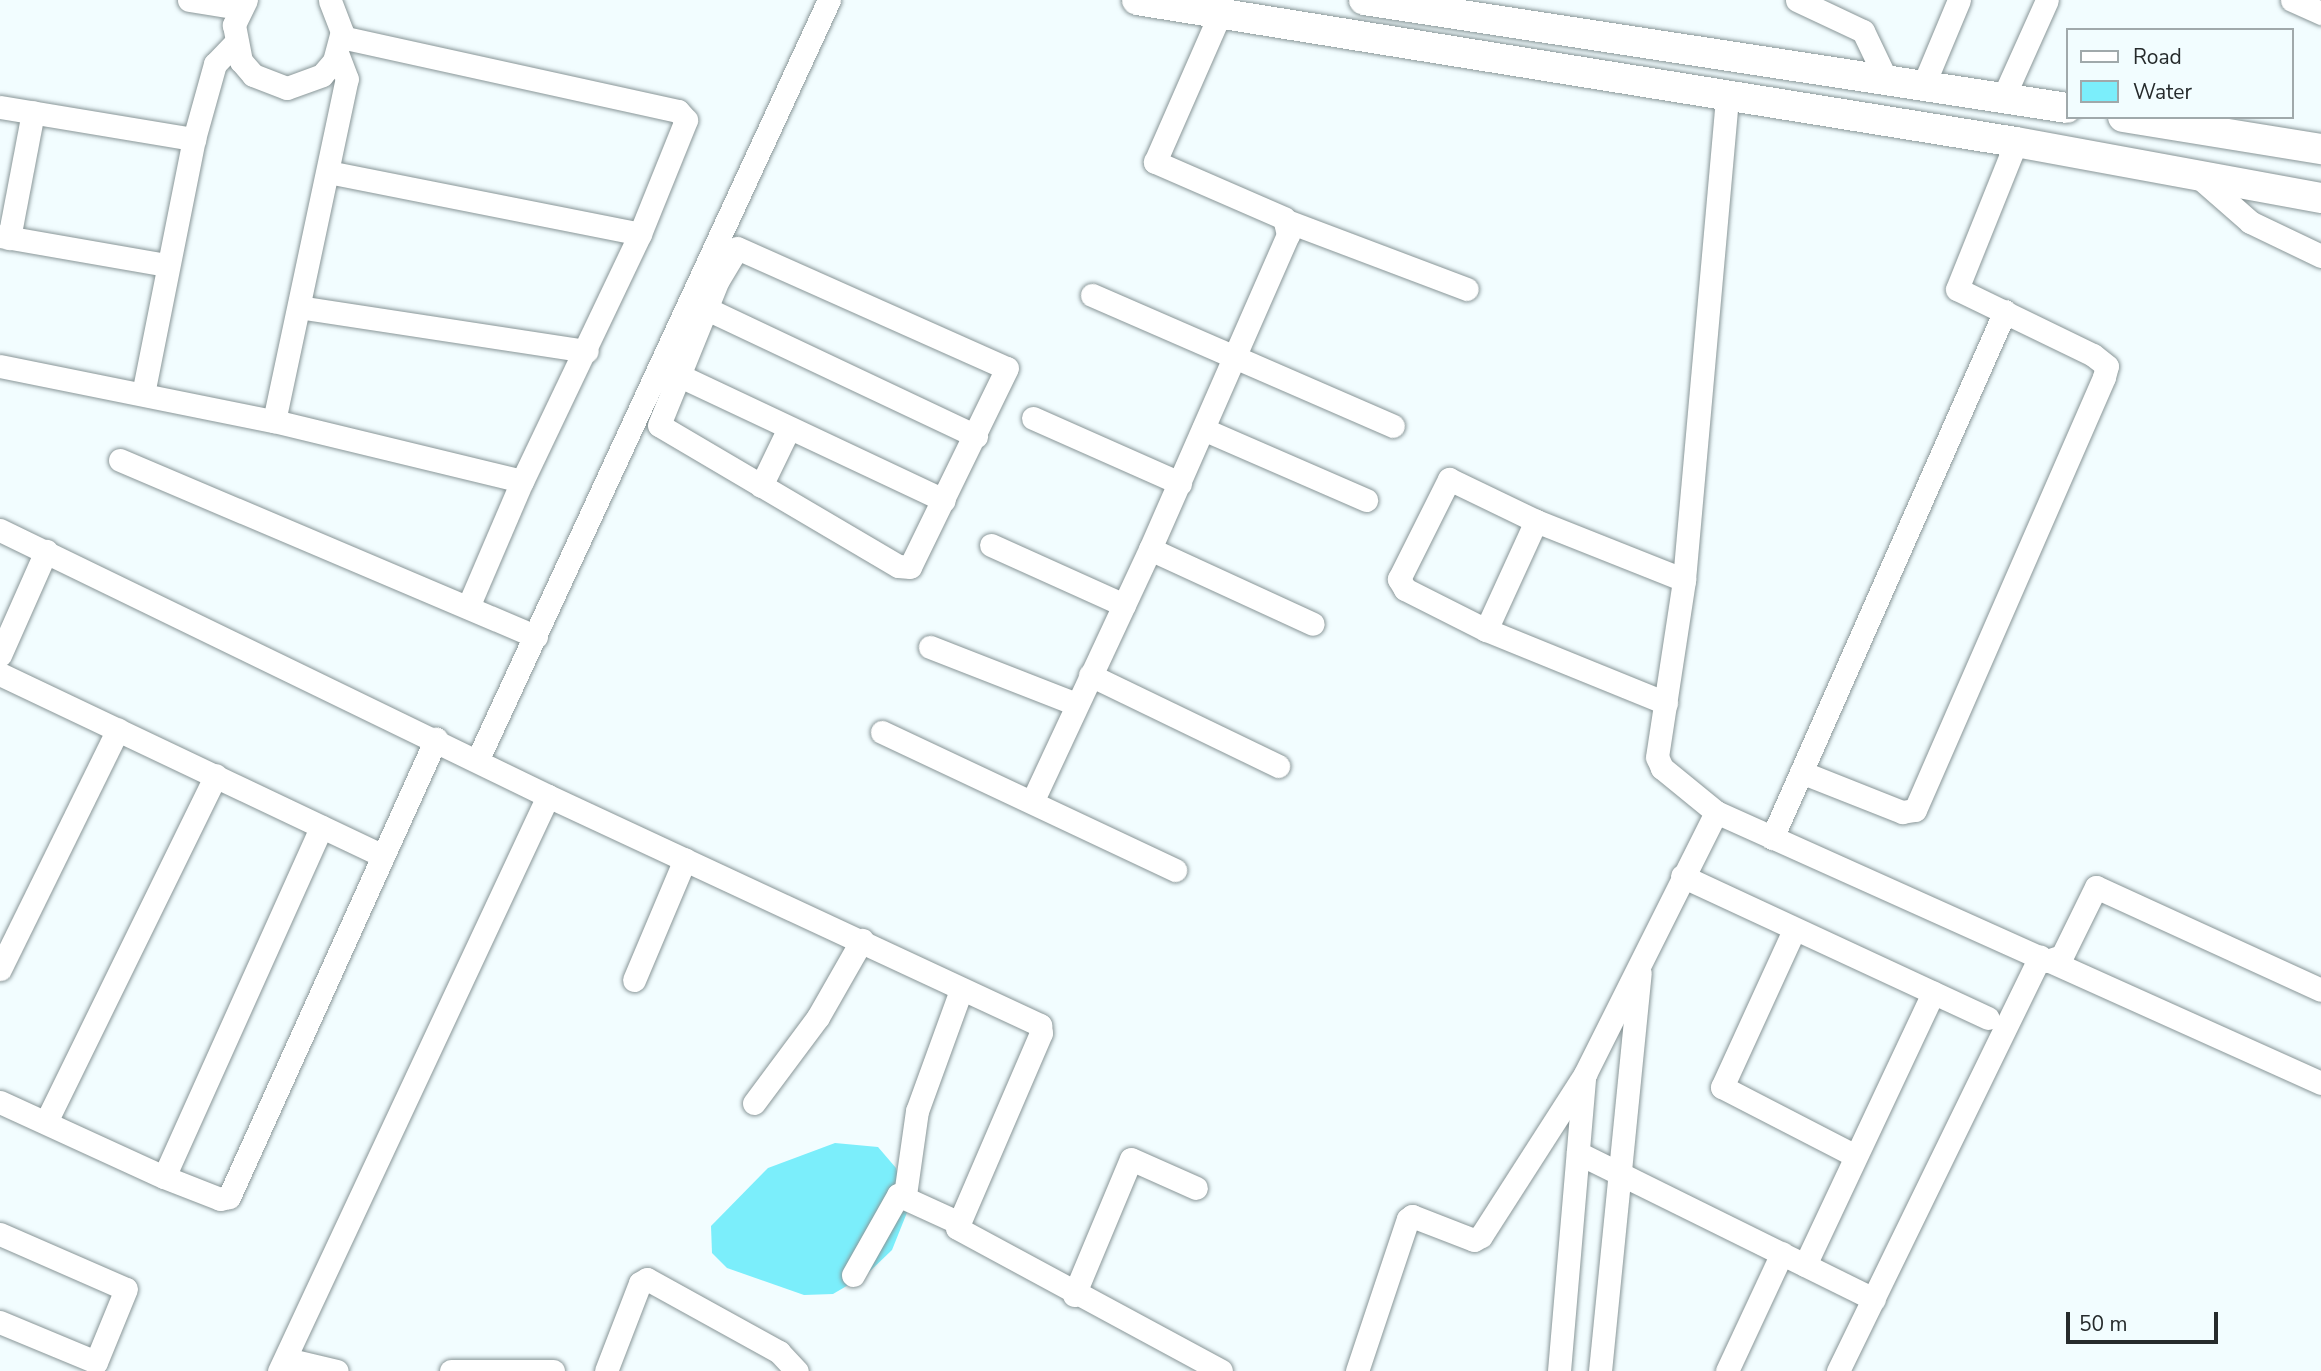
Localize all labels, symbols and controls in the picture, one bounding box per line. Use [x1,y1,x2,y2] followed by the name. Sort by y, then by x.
[2066,28,2293,119] legend
[2133,43,2182,71] text: Road
[2133,78,2192,106] text: Water
[2069,1298,2221,1342] scale bar
[2079,1310,2128,1338] text: 50 m

